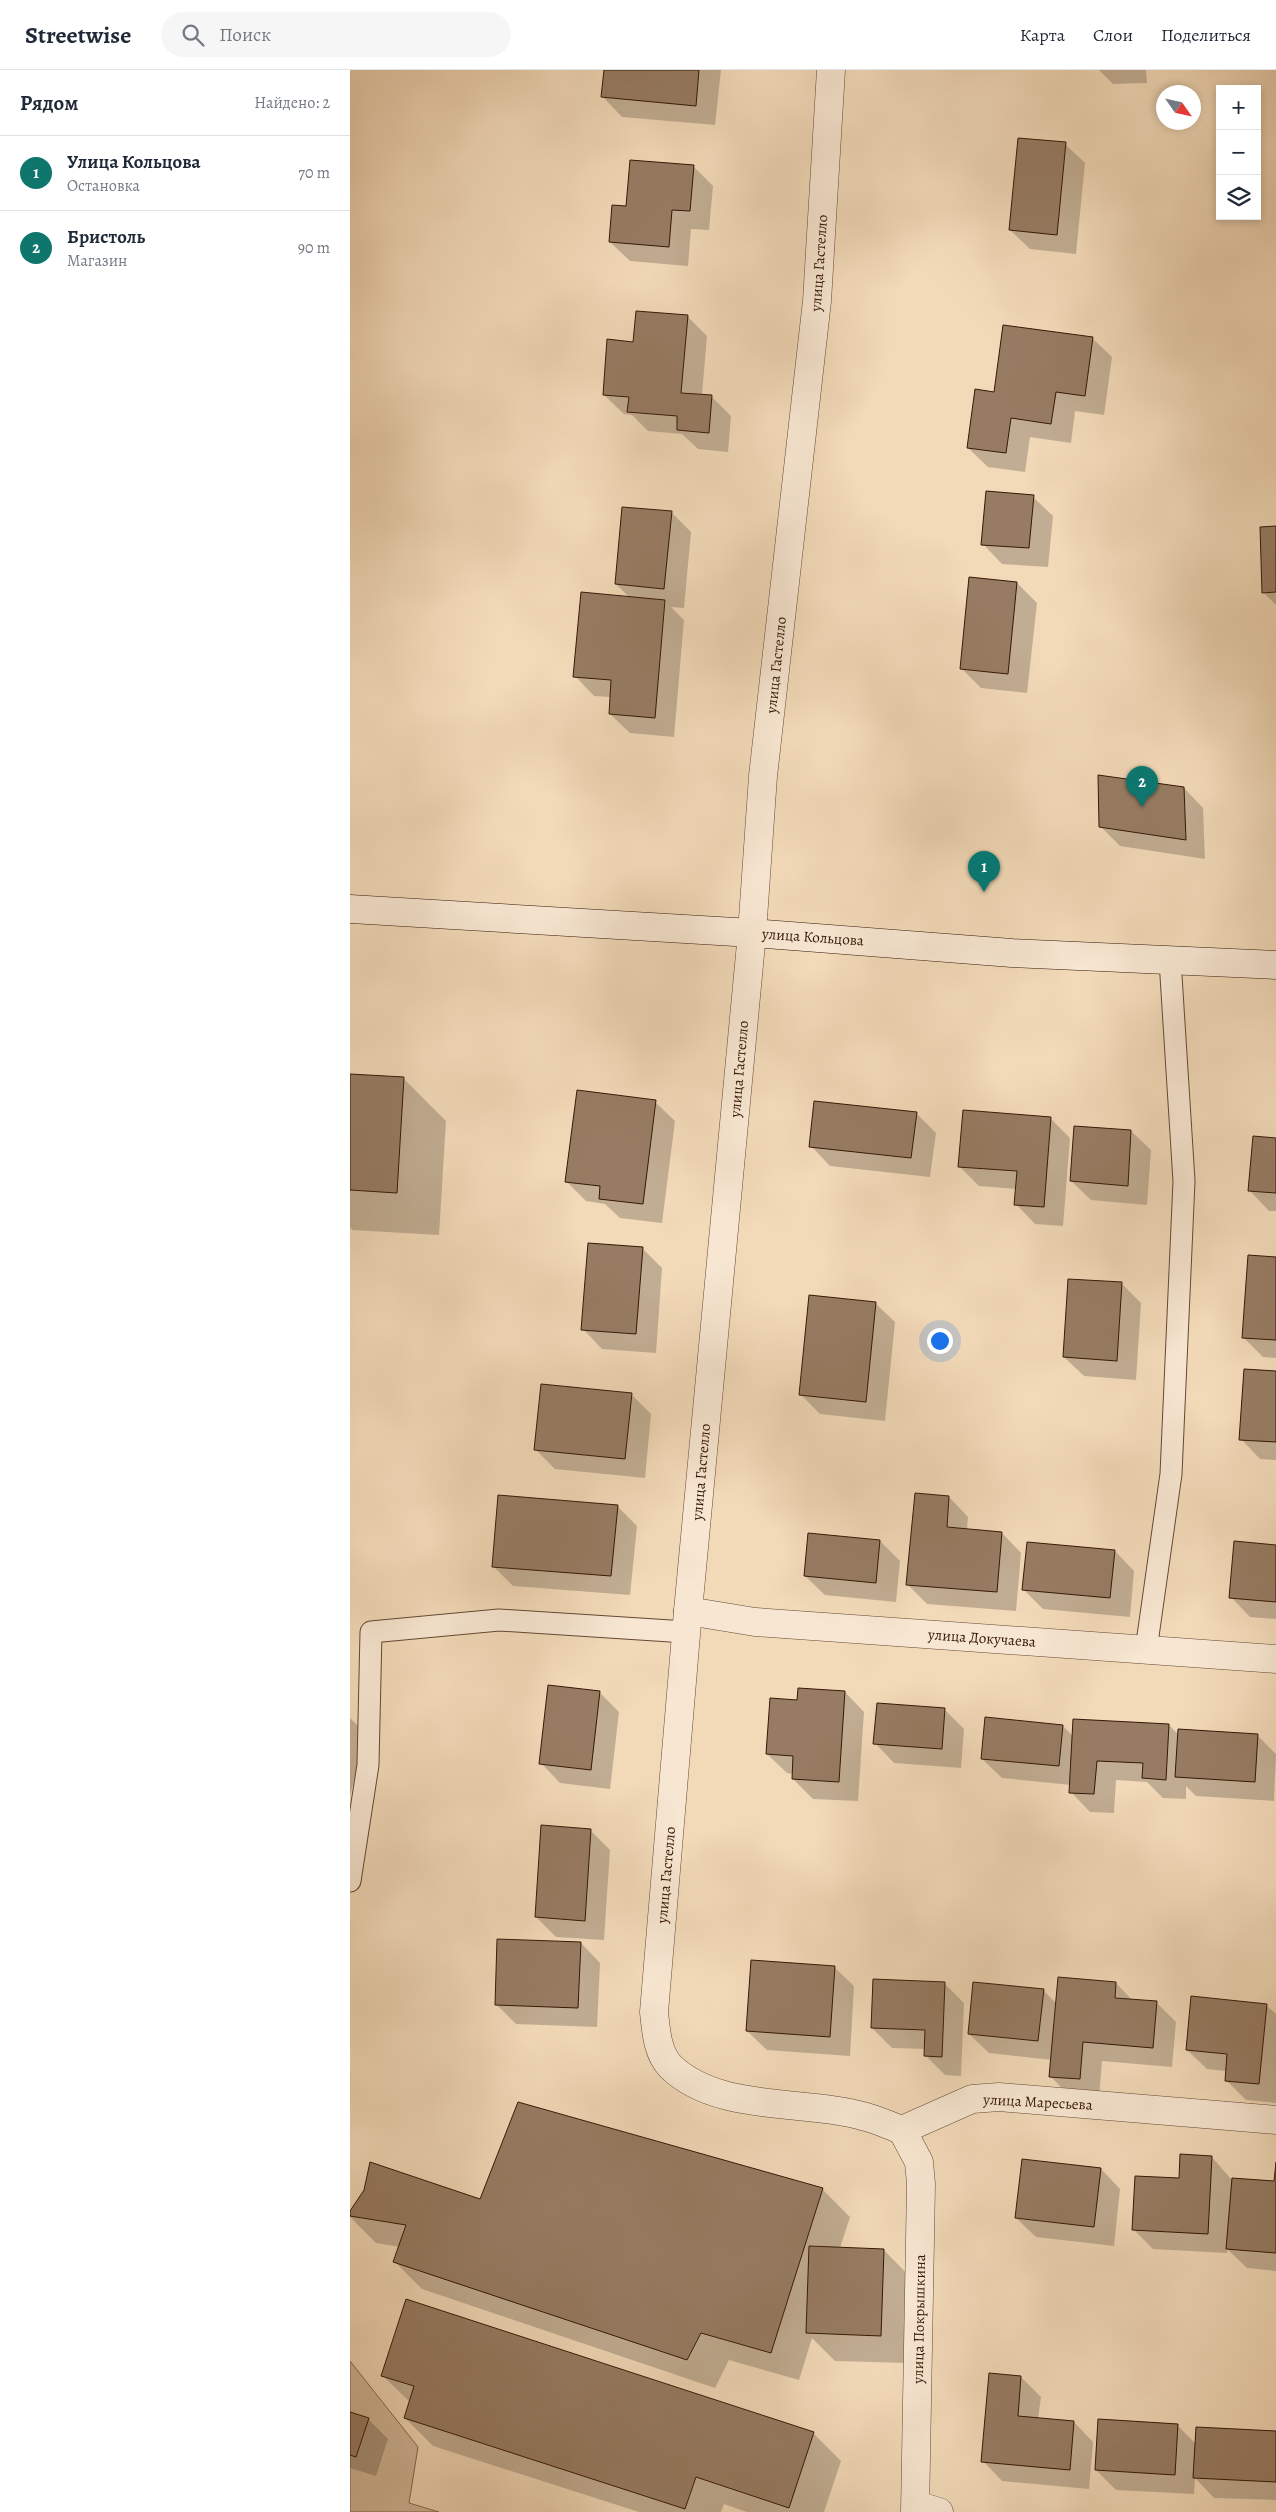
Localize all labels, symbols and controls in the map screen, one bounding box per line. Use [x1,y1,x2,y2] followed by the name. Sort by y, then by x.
[161,12,511,57] search box
[25,19,131,51] text: Streetwise
[179,21,207,49] icon: search
[219,22,271,48] text: Поиск
[1020,23,1065,47] text: Карта
[1093,23,1133,47] text: Слои
[1161,23,1251,47] text: Поделиться
[1156,85,1201,130] north arrow
[1216,85,1261,220] map controls
[1216,85,1261,130] button: +
[20,89,78,117] text: Рядом
[254,92,330,114] text: Найдено: 2
[1216,130,1261,175] button: −
[67,149,201,175] text: Улица Кольцова
[33,162,39,184] text: 1
[298,162,330,184] text: 70 m
[67,175,140,197] text: Остановка
[1216,175,1261,220] button: layers
[806,214,832,313] street label: улица Гастелло
[67,224,145,250] text: Бристоль
[32,237,40,259] text: 2
[298,237,330,259] text: 90 m
[67,250,127,272] text: Магазин
[761,616,791,715] street label: улица Гастелло
[1126,766,1158,807] pin: 2
[968,851,1000,892] pin: 1
[760,923,865,951] street label: улица Кольцова
[725,1020,753,1119] street label: улица Гастелло
[927,1328,953,1354] your location
[687,1423,715,1522] street label: улица Гастелло
[926,1624,1037,1652] street label: улица Докучаева
[652,1826,680,1925] street label: улица Гастелло
[982,2089,1093,2115] street label: улица Маресьева
[908,2254,930,2385] street label: улица Покрышкина

